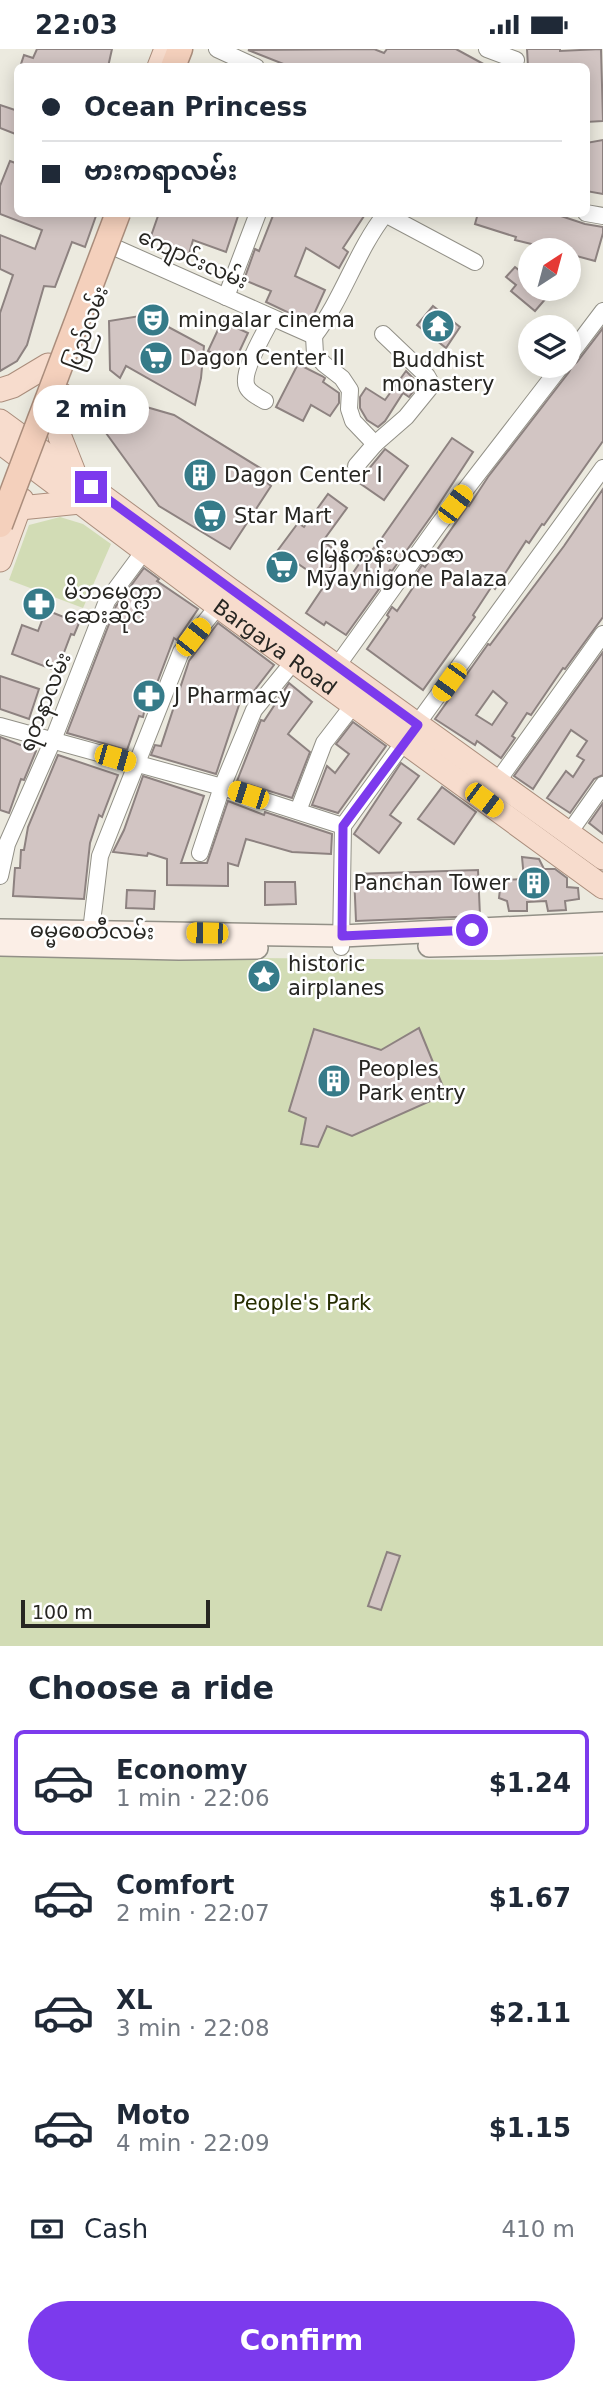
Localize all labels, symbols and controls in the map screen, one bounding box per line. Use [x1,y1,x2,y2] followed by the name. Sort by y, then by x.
[35,10,118,40] text: 22:03
[84,92,308,122] text: Ocean Princess
[84,156,237,186] text: ဗားကရာလမ်း
[132,220,253,299] street label: ကျောင်းလမ်း
[518,238,581,301] north arrow
[518,238,581,378] map controls
[57,281,118,375] street label: ပြည်လမ်း
[134,301,172,339] theatre icon: mingalar cinema
[419,307,457,345] temple icon: Buddhist monastery
[178,308,355,332] place label: mingalar cinema
[518,315,581,378] button: layers
[137,339,175,377] supermarket icon: Dagon Center II
[180,346,345,370] place label: Dagon Center II
[382,348,494,396] place label: Buddhist monastery
[33,385,149,435] callout: 2 min
[55,396,127,422] text: 2 min
[181,456,219,494] building icon: Dagon Center I
[224,463,383,487] place label: Dagon Center I
[75,471,107,503] route end
[434,481,477,527] car
[191,497,229,535] supermarket icon: Star Mart
[234,504,332,528] place label: Star Mart
[306,539,507,591] place label: မြေနီကုန်းပလာဇာ Myaynigone Palaza
[263,548,301,586] supermarket icon: မြေနီကုန်းပလာဇာ Myaynigone Palaza
[64,576,162,633] place label: မိဘမေတ္တာ ဆေးဆိုင်
[20,585,58,623] pharmacy icon: မိဘမေတ္တာ ဆေးဆိုင်
[208,595,341,700] street label: Bargaya Road
[172,614,215,660] car
[11,647,80,757] street label: ရတနာလမ်း
[429,659,470,705] car
[130,677,168,715] pharmacy icon: J Pharmacy
[172,684,291,708] place label: J Pharmacy
[92,742,139,774] car
[225,779,272,811] car
[461,779,508,821] car
[515,864,553,902] building icon: Panchan Tower
[354,871,510,895] place label: Panchan Tower
[30,914,154,950] street label: ဓမ္မစေတီလမ်း
[456,914,488,946] route start
[186,922,229,944] car
[288,952,385,1000] place label: historic airplanes
[245,957,283,995] place icon: historic airplanes
[358,1057,466,1105] place label: Peoples Park entry
[315,1062,353,1100] building icon: Peoples Park entry
[233,1291,372,1315] park label: People's Park
[21,1597,210,1629] scale bar
[32,1601,93,1623] text: 100 m
[28,1669,274,1707] text: Choose a ride
[32,1751,95,1814] icon: car
[116,1755,247,1785] text: Economy
[489,1768,571,1798] text: $1.24
[116,1785,270,1811] text: 1 min · 22:06
[32,1866,95,1929] icon: car
[116,1870,234,1900] text: Comfort
[489,1883,571,1913] text: $1.67
[116,1900,270,1926] text: 2 min · 22:07
[32,1981,95,2044] icon: car
[116,1985,153,2015] text: XL
[489,1998,571,2028] text: $2.11
[116,2015,270,2041] text: 3 min · 22:08
[32,2096,95,2159] icon: car
[116,2100,190,2130] text: Moto
[489,2113,571,2143] text: $1.15
[116,2130,270,2156] text: 4 min · 22:09
[28,2210,66,2248] icon: cash
[84,2214,148,2244] text: Cash
[501,2216,575,2242] text: 410 m
[28,2301,575,2381] button: Confirm

